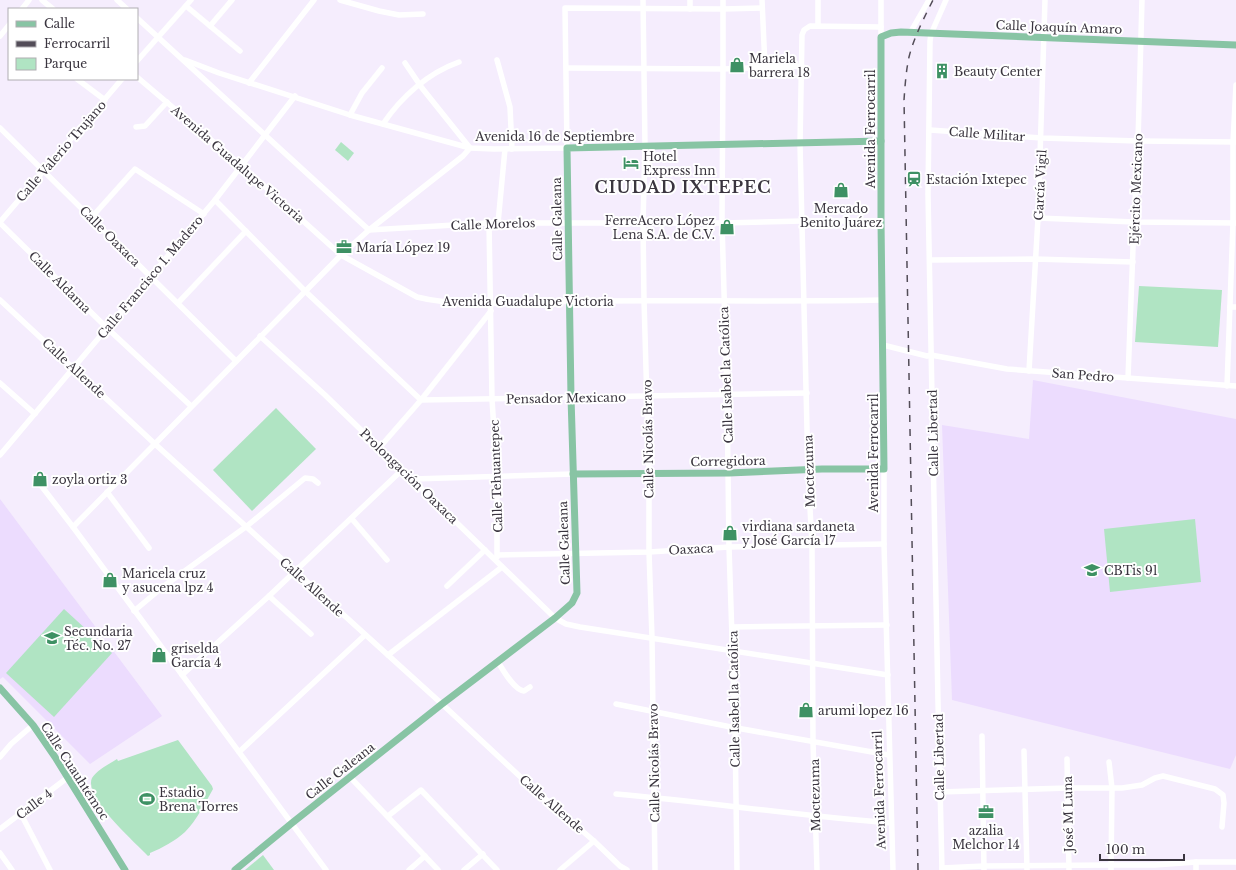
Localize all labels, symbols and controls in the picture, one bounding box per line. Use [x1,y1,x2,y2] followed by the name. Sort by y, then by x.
[8,8,138,80] legend
[44,16,75,31] text: Calle
[995,17,1123,37] street label: Calle Joaquín Amaro
[44,36,110,51] text: Ferrocarril
[748,51,810,80] place label: Mariela barrera 18
[44,56,87,71] text: Parque
[728,56,746,74] shop icon: Mariela barrera 18
[933,62,951,80] building icon: Beauty Center
[954,64,1042,79] place label: Beauty Center
[863,69,878,190] street label: Avenida Ferrocarril
[13,97,109,205] street label: Calle Valerio Trujano
[168,101,308,226] street label: Avenida Guadalupe Victoria
[948,124,1026,144] street label: Calle Militar
[474,129,635,144] street label: Avenida 16 de Septiembre
[1127,133,1145,245] street label: Ejército Mexicano
[643,149,716,178] place label: Hotel Express Inn
[1031,149,1049,221] street label: García Vigil
[622,154,640,172] hotel icon: Hotel Express Inn
[905,170,923,188] station icon: Estación Ixtepec
[926,172,1027,187] place label: Estación Ixtepec
[549,177,565,261] street label: Calle Galeana
[595,177,771,197] district label: CIUDAD IXTEPEC
[832,181,850,199] shop icon: Mercado Benito Juárez
[800,201,883,230] place label: Mercado Benito Juárez
[77,203,144,270] street label: Calle Oaxaca
[94,212,206,342] street label: Calle Francisco I. Madero
[605,213,715,242] place label: FerreAcero López Lena S.A. de C.V.
[450,215,536,233] street label: Calle Morelos
[718,218,736,236] shop icon: FerreAcero López Lena S.A. de C.V.
[335,238,353,256] office icon: María López 19
[356,240,450,255] place label: María López 19
[26,248,94,316] street label: Calle Aldama
[441,294,614,309] street label: Avenida Guadalupe Victoria
[716,306,736,444] street label: Calle Isabel la Católica
[39,335,109,401] street label: Calle Allende
[1051,365,1115,385] street label: San Pedro
[639,379,657,499] street label: Calle Nicolás Bravo
[506,389,626,407] street label: Pensador Mexicano
[925,389,941,477] street label: Calle Libertad
[866,393,881,514] street label: Avenida Ferrocarril
[487,419,505,533] street label: Calle Tehuantepec
[357,425,461,527] street label: Prolongación Oaxaca
[800,434,818,508] street label: Moctezuma
[690,453,766,469] street label: Corregidora
[31,470,49,488] shop icon: zoyla ortiz 3
[52,472,127,487] place label: zoyla ortiz 3
[555,501,573,585] street label: Calle Galeana
[742,519,855,548] place label: virdiana sardaneta y José García 17
[721,524,739,542] shop icon: virdiana sardaneta y José García 17
[668,540,714,558] street label: Oaxaca
[277,554,347,620] street label: Calle Allende
[1083,561,1101,579] school or university icon: CBTis 91
[1104,563,1158,578] place label: CBTis 91
[122,566,214,595] place label: Maricela cruz y asucena lpz 4
[101,571,119,589] shop icon: Maricela cruz y asucena lpz 4
[64,624,133,653] place label: Secundaria Téc. No. 27
[43,629,61,647] school or university icon: Secundaria Téc. No. 27
[725,630,743,768] street label: Calle Isabel la Católica
[171,641,221,670] place label: griselda García 4
[150,646,168,664] shop icon: griselda García 4
[797,701,815,719] shop icon: arumi lopez 16
[645,703,663,823] street label: Calle Nicolás Bravo
[818,703,909,718] place label: arumi lopez 16
[931,713,947,801] street label: Calle Libertad
[38,719,113,823] street label: Calle Cuauhtémoc
[869,730,889,851] street label: Avenida Ferrocarril
[302,739,378,803] street label: Calle Galeana
[807,758,823,831] street label: Moctezuma
[516,772,588,836] street label: Calle Allende
[1060,775,1076,854] street label: José M Luna
[159,785,238,814] place label: Estadio Brena Torres
[13,786,55,822] street label: Calle 4
[138,790,156,808] sports icon: Estadio Brena Torres
[977,803,995,821] office icon: azalia Melchor 14
[952,823,1020,852] place label: azalia Melchor 14
[1100,836,1184,862] scale bar
[1106,842,1145,857] text: 100 m

